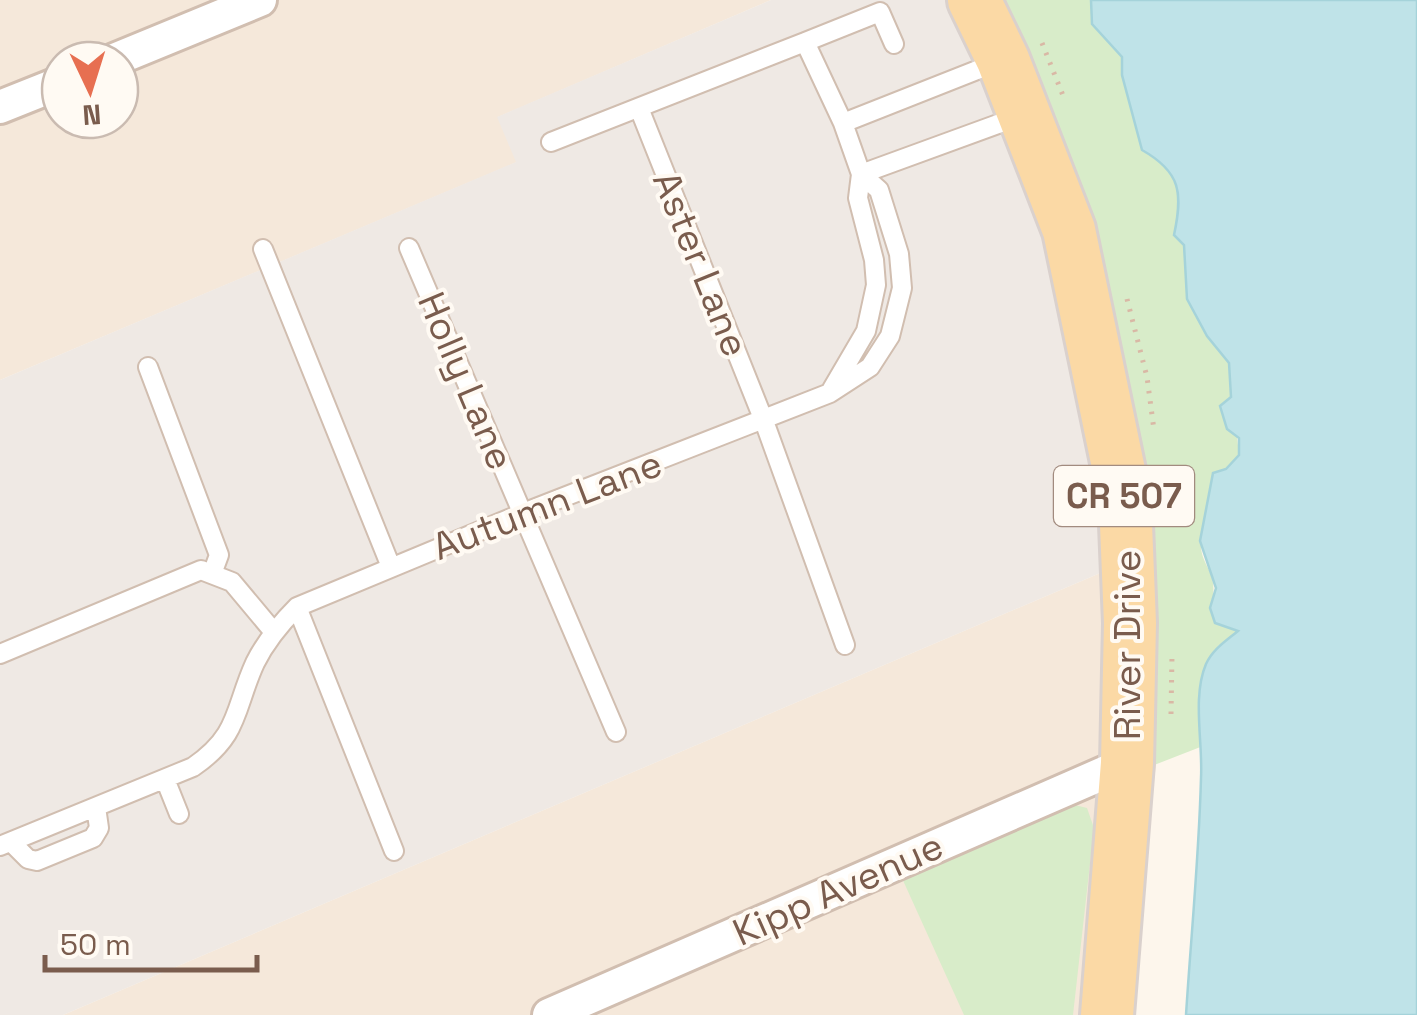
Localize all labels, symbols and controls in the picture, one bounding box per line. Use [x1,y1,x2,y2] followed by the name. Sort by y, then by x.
[40,40,140,140] north arrow
[81,96,102,134] text: N
[642,164,760,364] street label: Aster Lane
[407,285,525,477] street label: Holly Lane
[425,439,669,571] street label: Autumn Lane
[1054,466,1194,526] road number: CR 507
[1103,550,1151,740] street label: River Drive
[726,821,950,957] street label: Kipp Avenue
[45,910,258,972] scale bar
[60,925,131,964] text: 50 m

